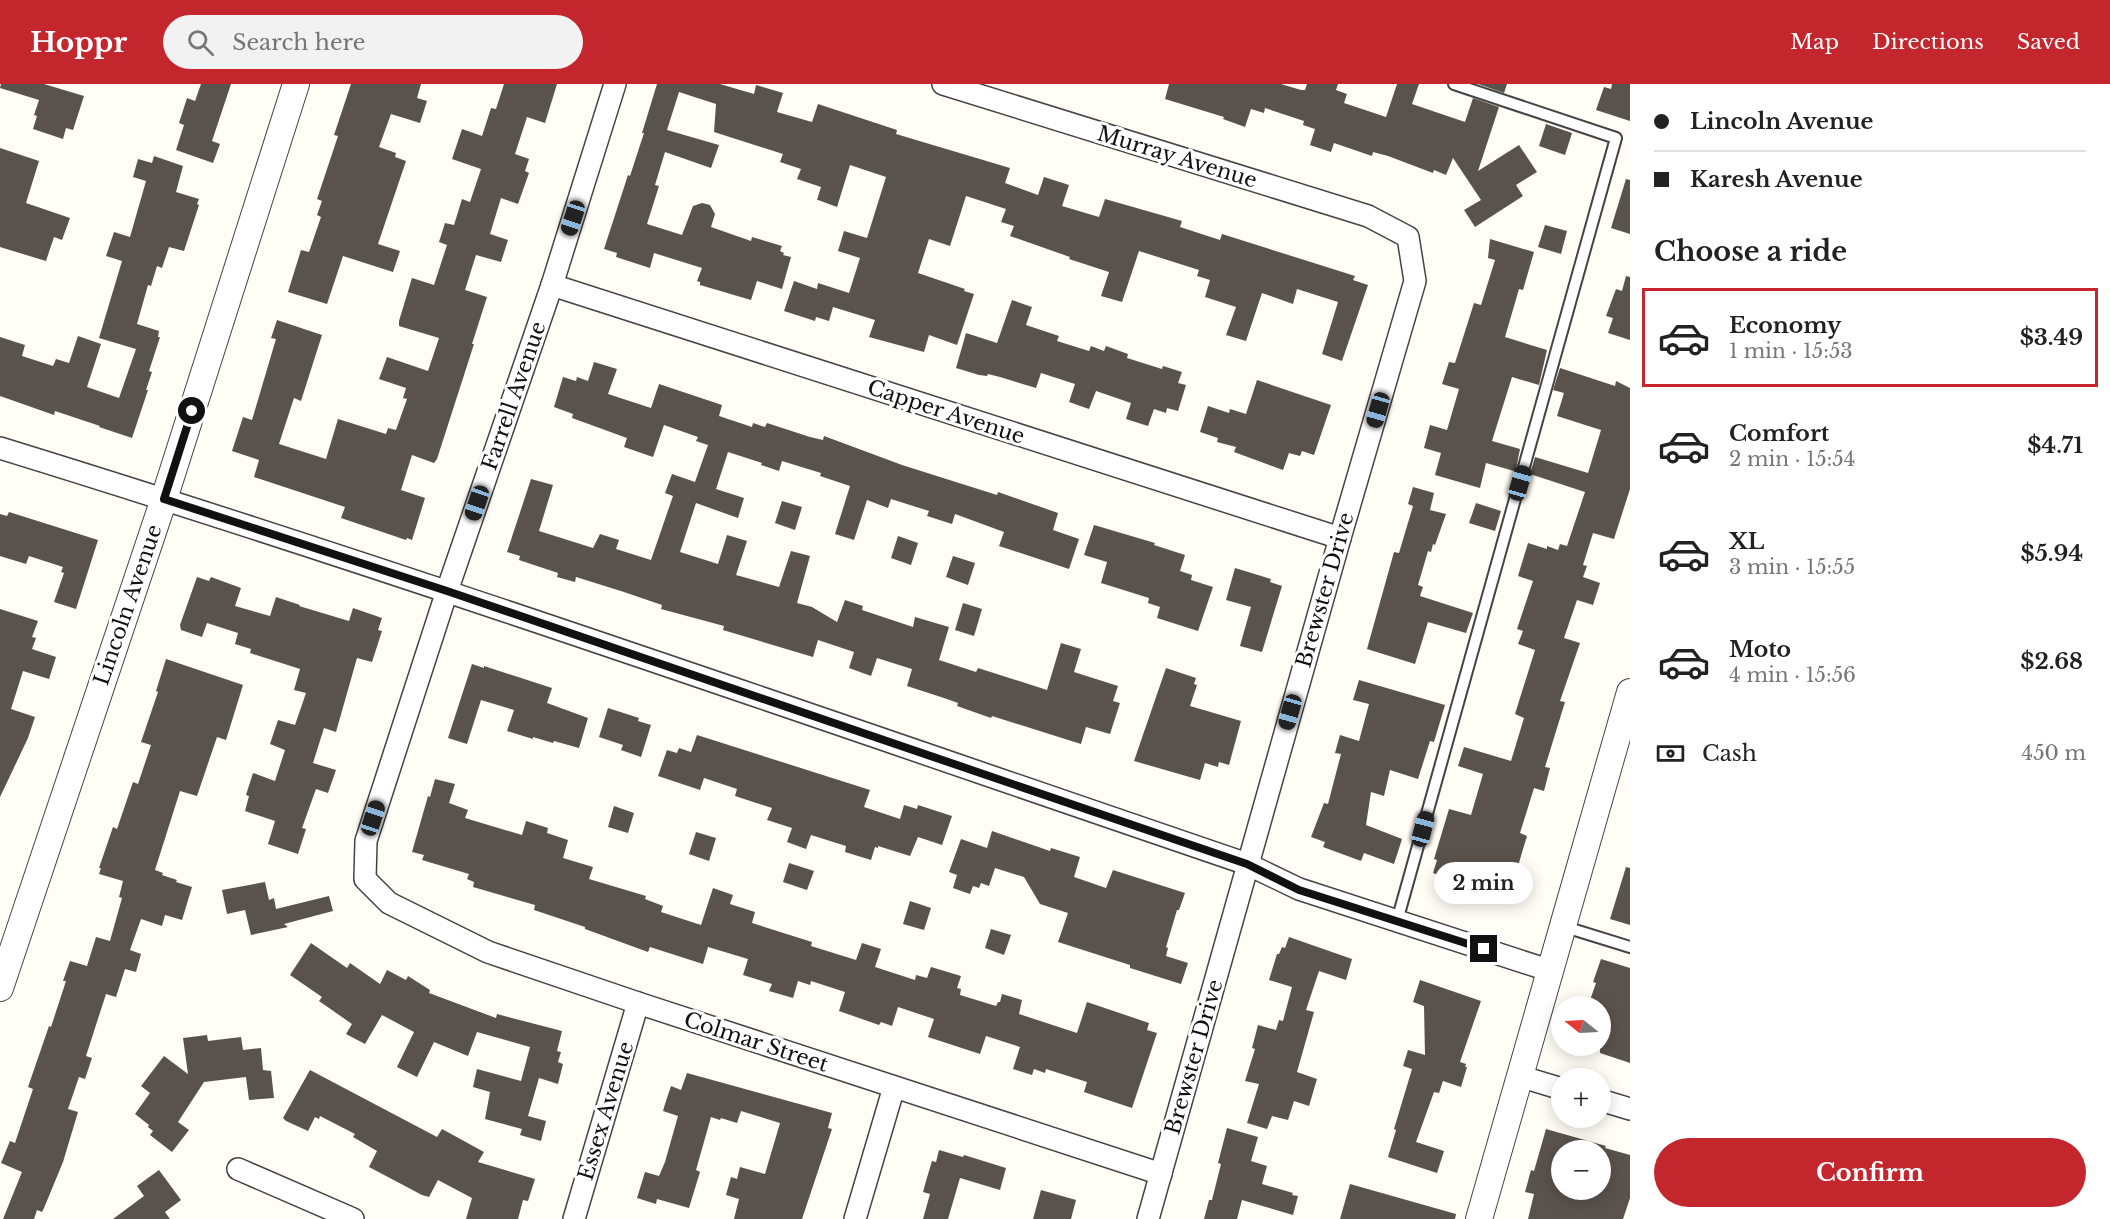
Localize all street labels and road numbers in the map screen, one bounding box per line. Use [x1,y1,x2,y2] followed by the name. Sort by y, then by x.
[1094,120,1260,194] street label: Murray Avenue
[476,318,552,474] street label: Farrell Avenue
[864,374,1028,450] street label: Capper Avenue
[1290,509,1360,671] street label: Brewster Drive
[88,521,168,689] street label: Lincoln Avenue
[1159,976,1229,1138] street label: Brewster Drive
[681,1006,832,1078] street label: Colmar Street
[573,1038,639,1184] street label: Essex Avenue

